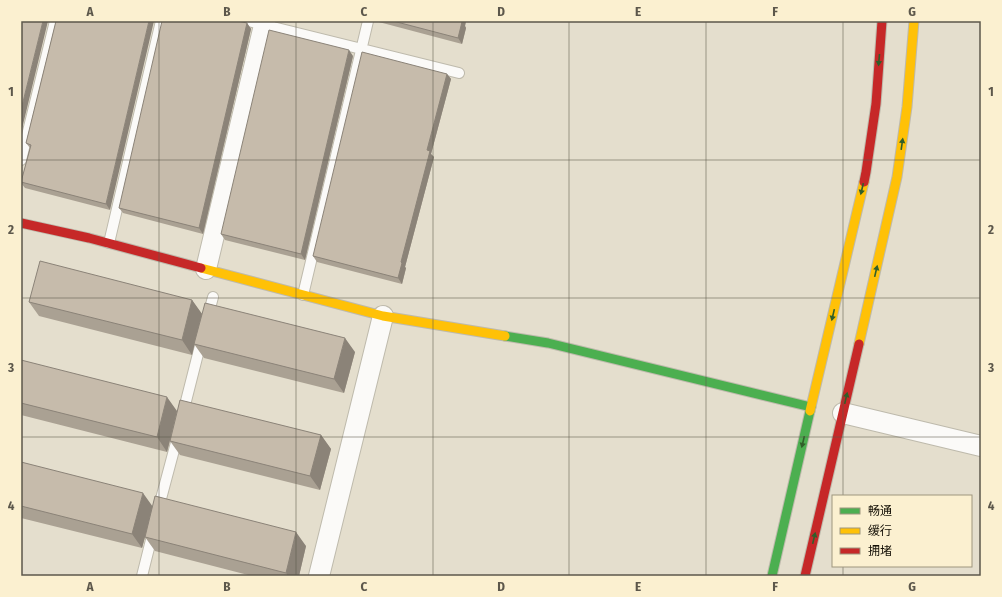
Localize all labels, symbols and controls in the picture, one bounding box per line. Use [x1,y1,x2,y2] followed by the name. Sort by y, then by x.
[85,4,94,19] text: A
[223,4,231,19] text: B
[361,4,368,19] text: C
[497,4,505,19] text: D
[635,4,641,19] text: E
[772,4,778,19] text: F
[908,4,916,19] text: G
[876,54,883,66] one-way arrow
[8,84,14,99] text: 1
[988,84,994,99] text: 1
[899,138,905,150] one-way arrow
[859,183,865,195] one-way arrow
[7,222,14,237] text: 2
[987,222,994,237] text: 2
[873,265,879,277] one-way arrow
[829,309,835,321] one-way arrow
[7,360,14,375] text: 3
[987,360,994,375] text: 3
[844,392,850,404] one-way arrow
[800,436,806,448] one-way arrow
[832,495,972,567] legend
[8,498,15,513] text: 4
[988,498,995,513] text: 4
[868,504,892,518] text: 畅通
[868,524,892,538] text: 缓行
[811,532,817,544] one-way arrow
[868,544,892,558] text: 拥堵
[85,579,94,594] text: A
[223,579,231,594] text: B
[361,579,368,594] text: C
[497,579,505,594] text: D
[635,579,641,594] text: E
[772,579,778,594] text: F
[908,579,916,594] text: G

